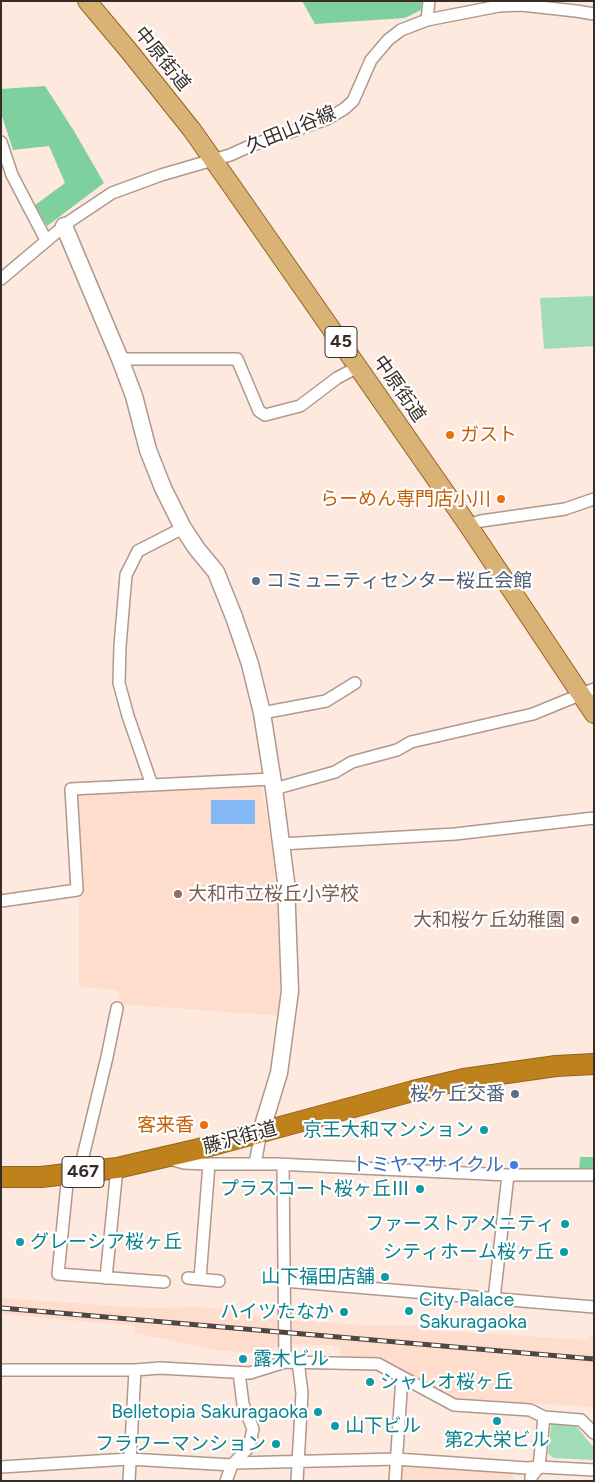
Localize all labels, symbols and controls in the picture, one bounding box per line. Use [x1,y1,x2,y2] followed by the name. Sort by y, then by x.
[129,22,195,96] street label: 中原街道
[243,102,339,158] street label: 久田山谷線
[325,327,357,358] road number: 45
[368,351,430,427] street label: 中原街道
[460,424,517,446] place label: ガスト
[444,429,456,441] marker: ガスト
[320,488,491,510] place label: らーめん専門店小川
[495,493,507,505] marker: らーめん専門店小川
[266,570,532,592] place label: コミュニティセンター桜丘会館
[250,575,262,587] marker: コミュニティセンター桜丘会館
[188,883,359,905] place label: 大和市立桜丘小学校
[172,888,184,900] marker: 大和市立桜丘小学校
[413,909,565,931] place label: 大和桜ケ丘幼稚園
[569,914,581,926] marker: 大和桜ケ丘幼稚園
[410,1083,505,1105] place label: 桜ヶ丘交番
[509,1088,521,1100] marker: 桜ヶ丘交番
[137,1114,194,1136] place label: 客来香
[200,1117,280,1159] street label: 藤沢街道
[198,1119,210,1131] marker: 客来香
[303,1119,474,1141] place label: 京王大和マンション
[478,1124,490,1136] marker: 京王大和マンション
[352,1154,504,1176] place label: トミヤマサイクル
[62,1156,104,1188] road number: 467
[508,1159,520,1171] marker: トミヤマサイクル
[220,1178,410,1200] place label: プラスコート桜ヶ丘Ⅲ
[414,1183,426,1195] marker: プラスコート桜ヶ丘Ⅲ
[365,1213,555,1235] place label: ファーストアメニティ
[559,1218,571,1230] marker: ファーストアメニティ
[30,1231,182,1253] place label: グレーシア桜ヶ丘
[14,1236,26,1248] marker: グレーシア桜ヶ丘
[383,1241,554,1263] place label: シティホーム桜ヶ丘
[558,1246,570,1258] marker: シティホーム桜ヶ丘
[261,1266,375,1288] place label: 山下福田店舗
[379,1271,391,1283] marker: 山下福田店舗
[419,1289,527,1333] place label: City Palace Sakuragaoka
[220,1301,334,1323] place label: ハイツたなか
[403,1305,415,1317] marker: City Palace Sakuragaoka
[338,1306,350,1318] marker: ハイツたなか
[253,1348,329,1370] place label: 露木ビル
[237,1353,249,1365] marker: 露木ビル
[380,1371,513,1393] place label: シャレオ桜ヶ丘
[364,1376,376,1388] marker: シャレオ桜ヶ丘
[111,1401,308,1423] place label: Belletopia Sakuragaoka
[312,1406,324,1418] marker: Belletopia Sakuragaoka
[345,1415,421,1437] place label: 山下ビル
[491,1415,503,1427] marker: 第2大栄ビル
[329,1420,341,1432] marker: 山下ビル
[444,1429,550,1451] place label: 第2大栄ビル
[95,1433,266,1455] place label: フラワーマンション
[270,1438,282,1450] marker: フラワーマンション

